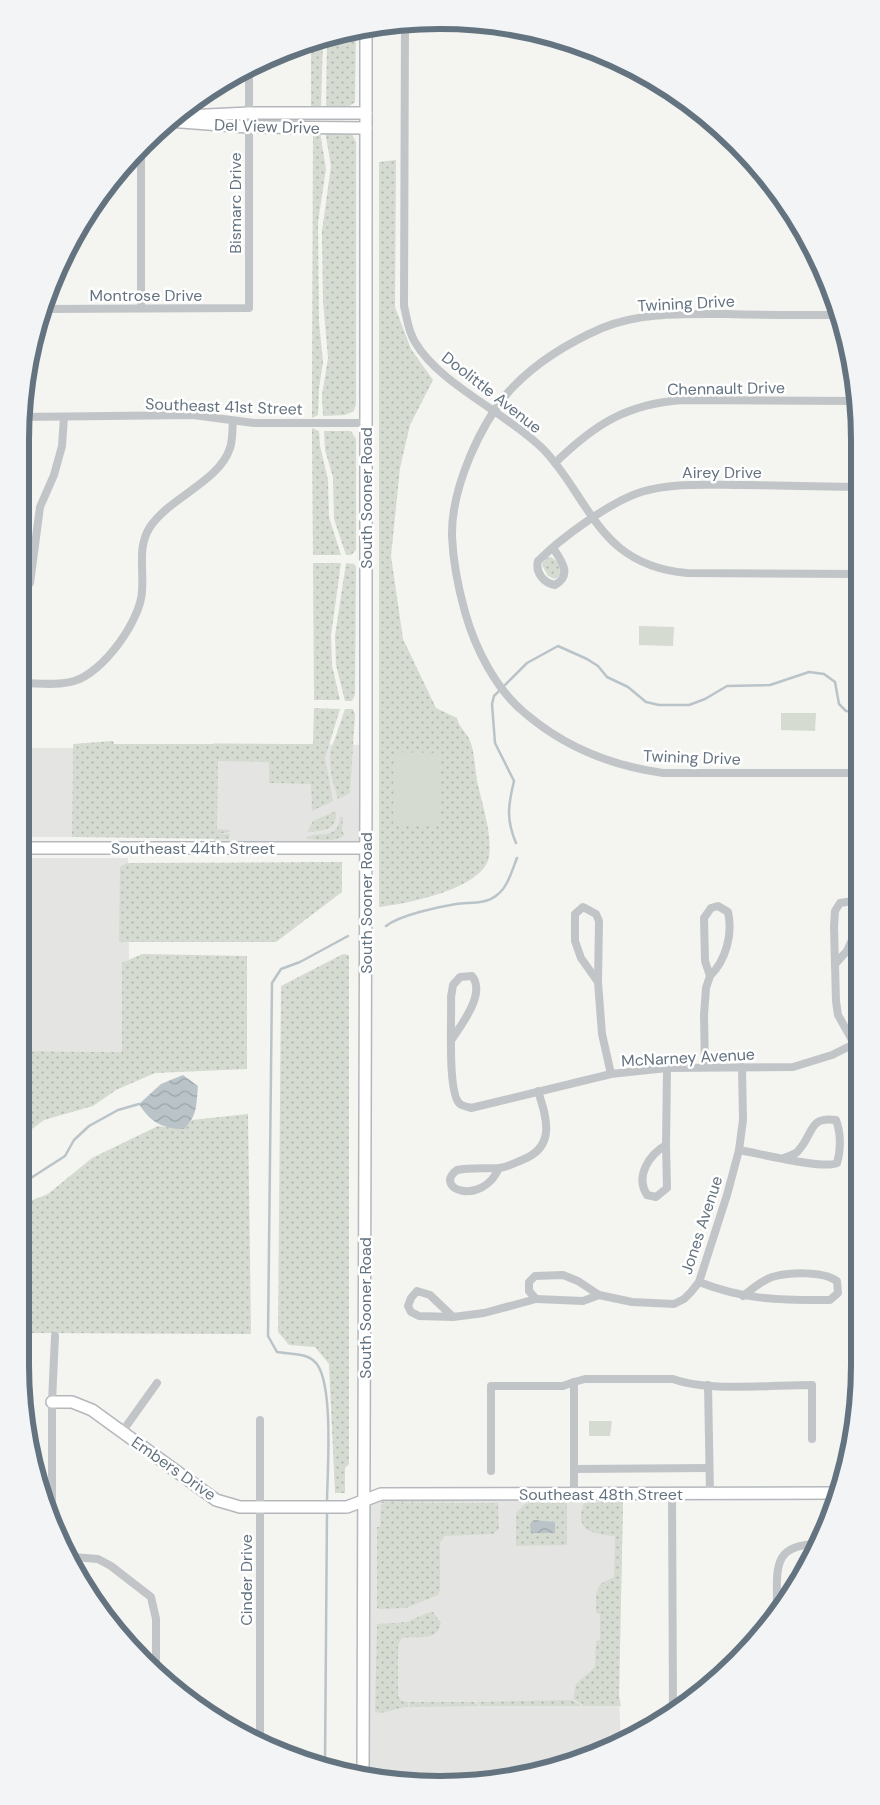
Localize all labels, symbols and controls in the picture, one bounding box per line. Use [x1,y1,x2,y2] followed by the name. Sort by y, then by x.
[214,114,320,139] street label: Del View Drive
[225,152,246,254] street label: Bismarc Drive
[90,285,202,306] street label: Montrose Drive
[637,290,735,317] street label: Twining Drive
[437,347,546,438] street label: Doolittle Avenue
[667,377,785,400] street label: Chennault Drive
[145,393,303,420] street label: Southeast 41st Street
[356,427,377,569] street label: South Sooner Road
[682,462,762,483] street label: Airey Drive
[643,745,741,770] street label: Twining Drive
[356,832,377,974] street label: South Sooner Road
[111,838,275,859] street label: Southeast 44th Street
[621,1044,755,1071] street label: McNarney Avenue
[676,1173,727,1277] street label: Jones Avenue
[355,1237,376,1379] street label: South Sooner Road
[127,1432,220,1505] street label: Embers Drive
[519,1484,683,1505] street label: Southeast 48th Street
[236,1534,257,1626] street label: Cinder Drive

